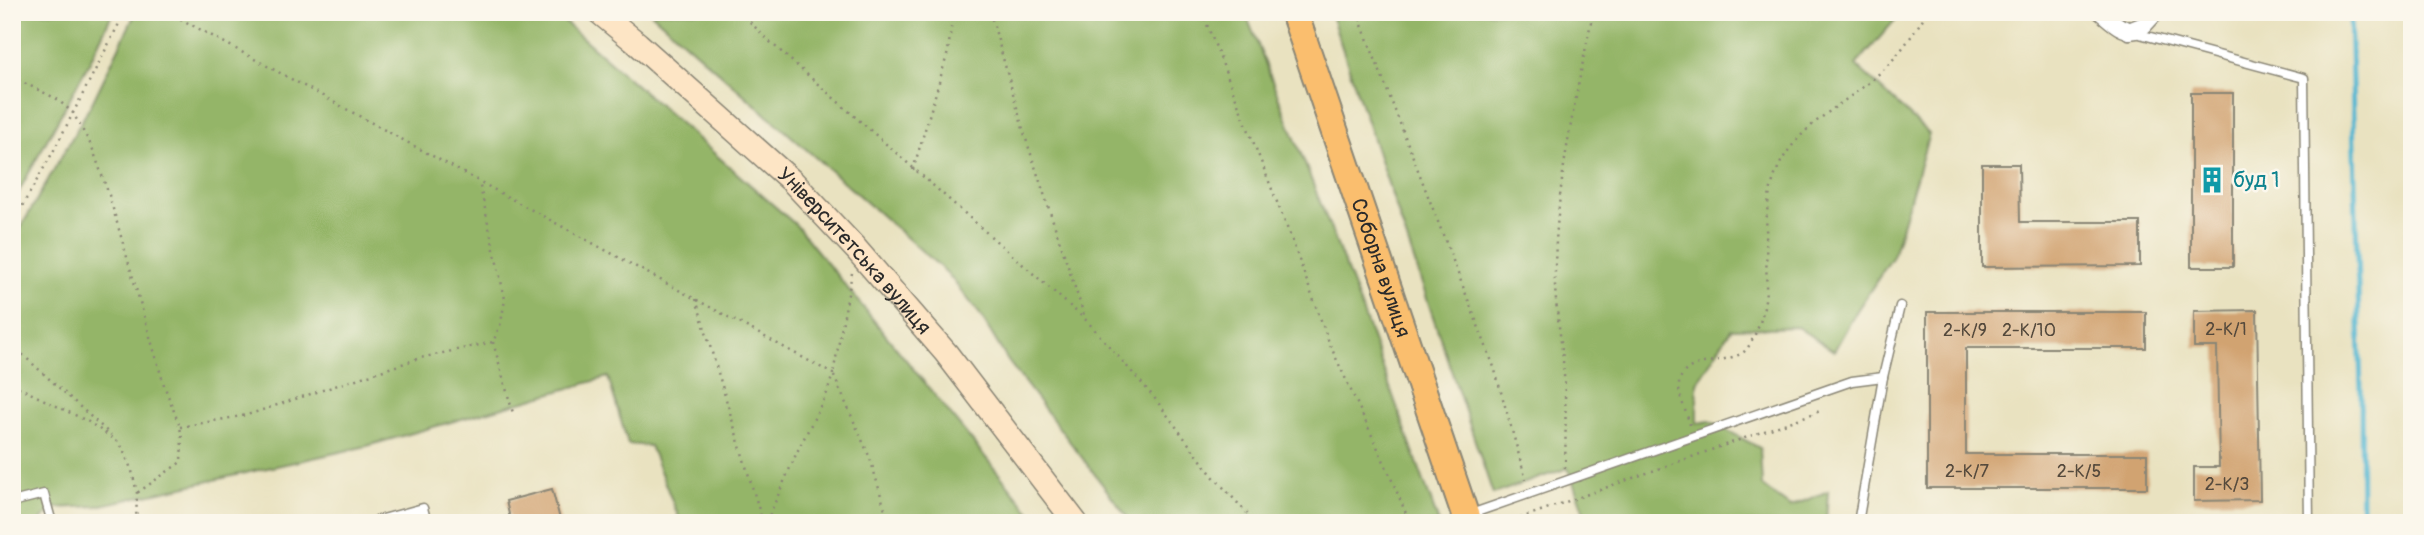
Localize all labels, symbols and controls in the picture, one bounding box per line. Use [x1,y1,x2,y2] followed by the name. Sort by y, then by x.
[771,161,937,340] street label: Університетська вулиця
[2197,165,2227,195] building icon: буд 1
[2233,167,2279,194] place label: буд 1
[1344,195,1417,341] street label: Соборна вулиця
[2205,318,2247,341] house number: 2-К/1
[1943,319,1987,342] house number: 2-К/9
[2002,319,2056,342] house number: 2-К/10
[1945,460,1990,483] house number: 2-К/7
[2057,460,2101,483] house number: 2-К/5
[2205,473,2249,496] house number: 2-К/3

